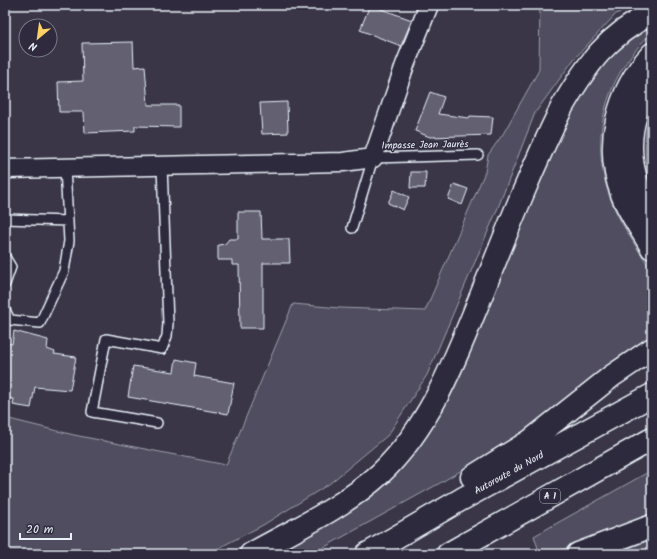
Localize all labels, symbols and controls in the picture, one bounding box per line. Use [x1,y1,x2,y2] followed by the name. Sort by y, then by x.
[18,18,58,58] north arrow
[26,36,41,55] text: N
[381,136,469,154] street label: Impasse Jean Jaurès
[471,447,548,499] street label: Autoroute du Nord
[540,489,560,503] road number: A 1
[20,515,71,541] scale bar
[26,520,54,539] text: 20 m

